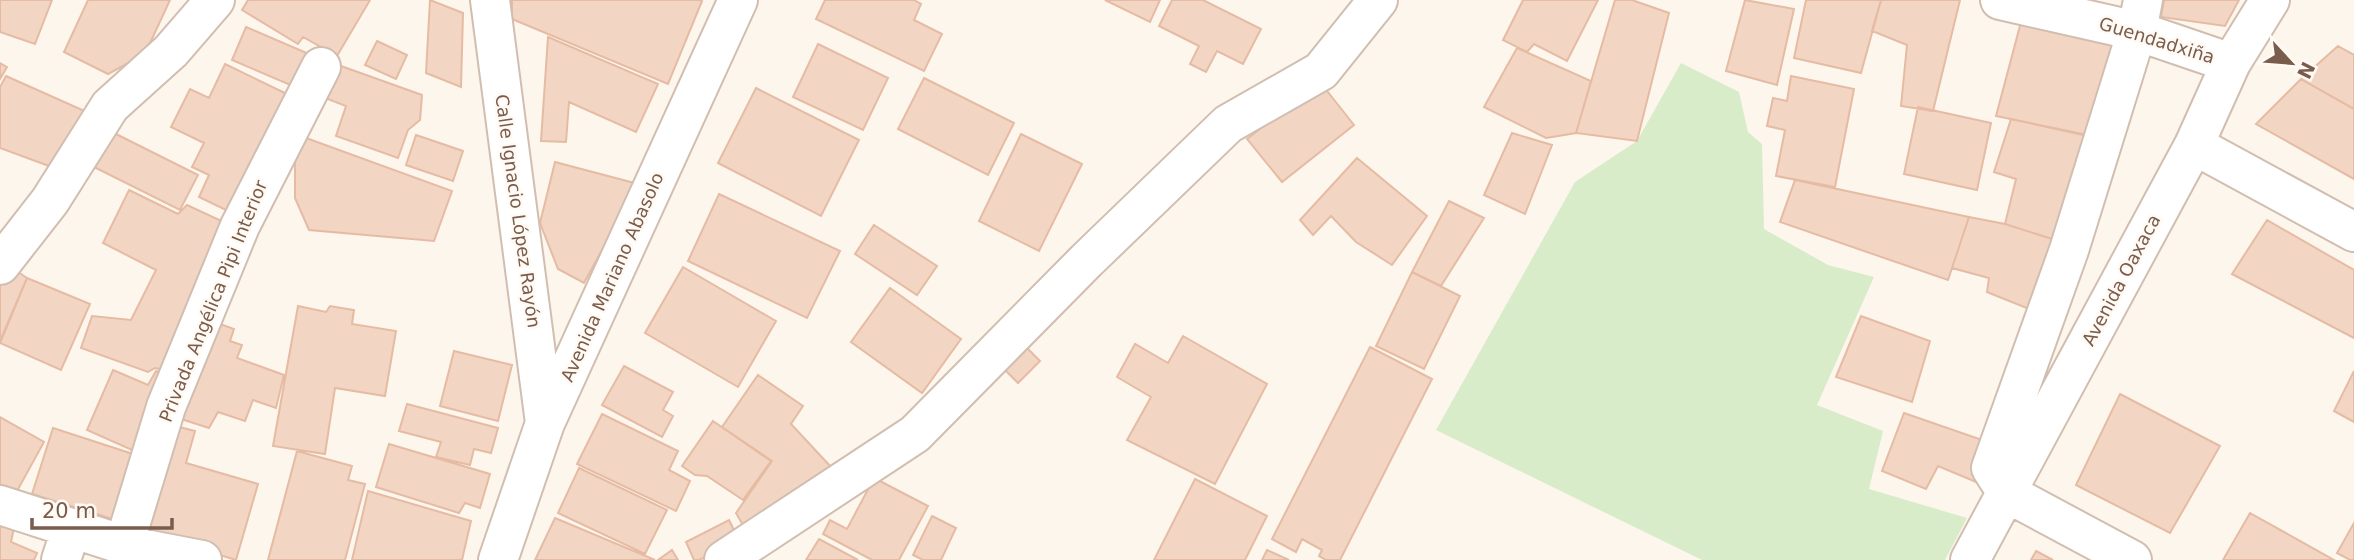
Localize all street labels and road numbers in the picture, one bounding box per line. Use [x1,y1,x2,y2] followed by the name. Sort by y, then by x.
[2097,12,2217,68] street label: Guendadxiña
[491,93,545,329] street label: Calle Ignacio López Rayón
[556,169,668,385] street label: Avenida Mariano Abasolo
[155,176,271,425] street label: Privada Angélica Pipi Interior
[2078,211,2164,349] street label: Avenida Oaxaca

